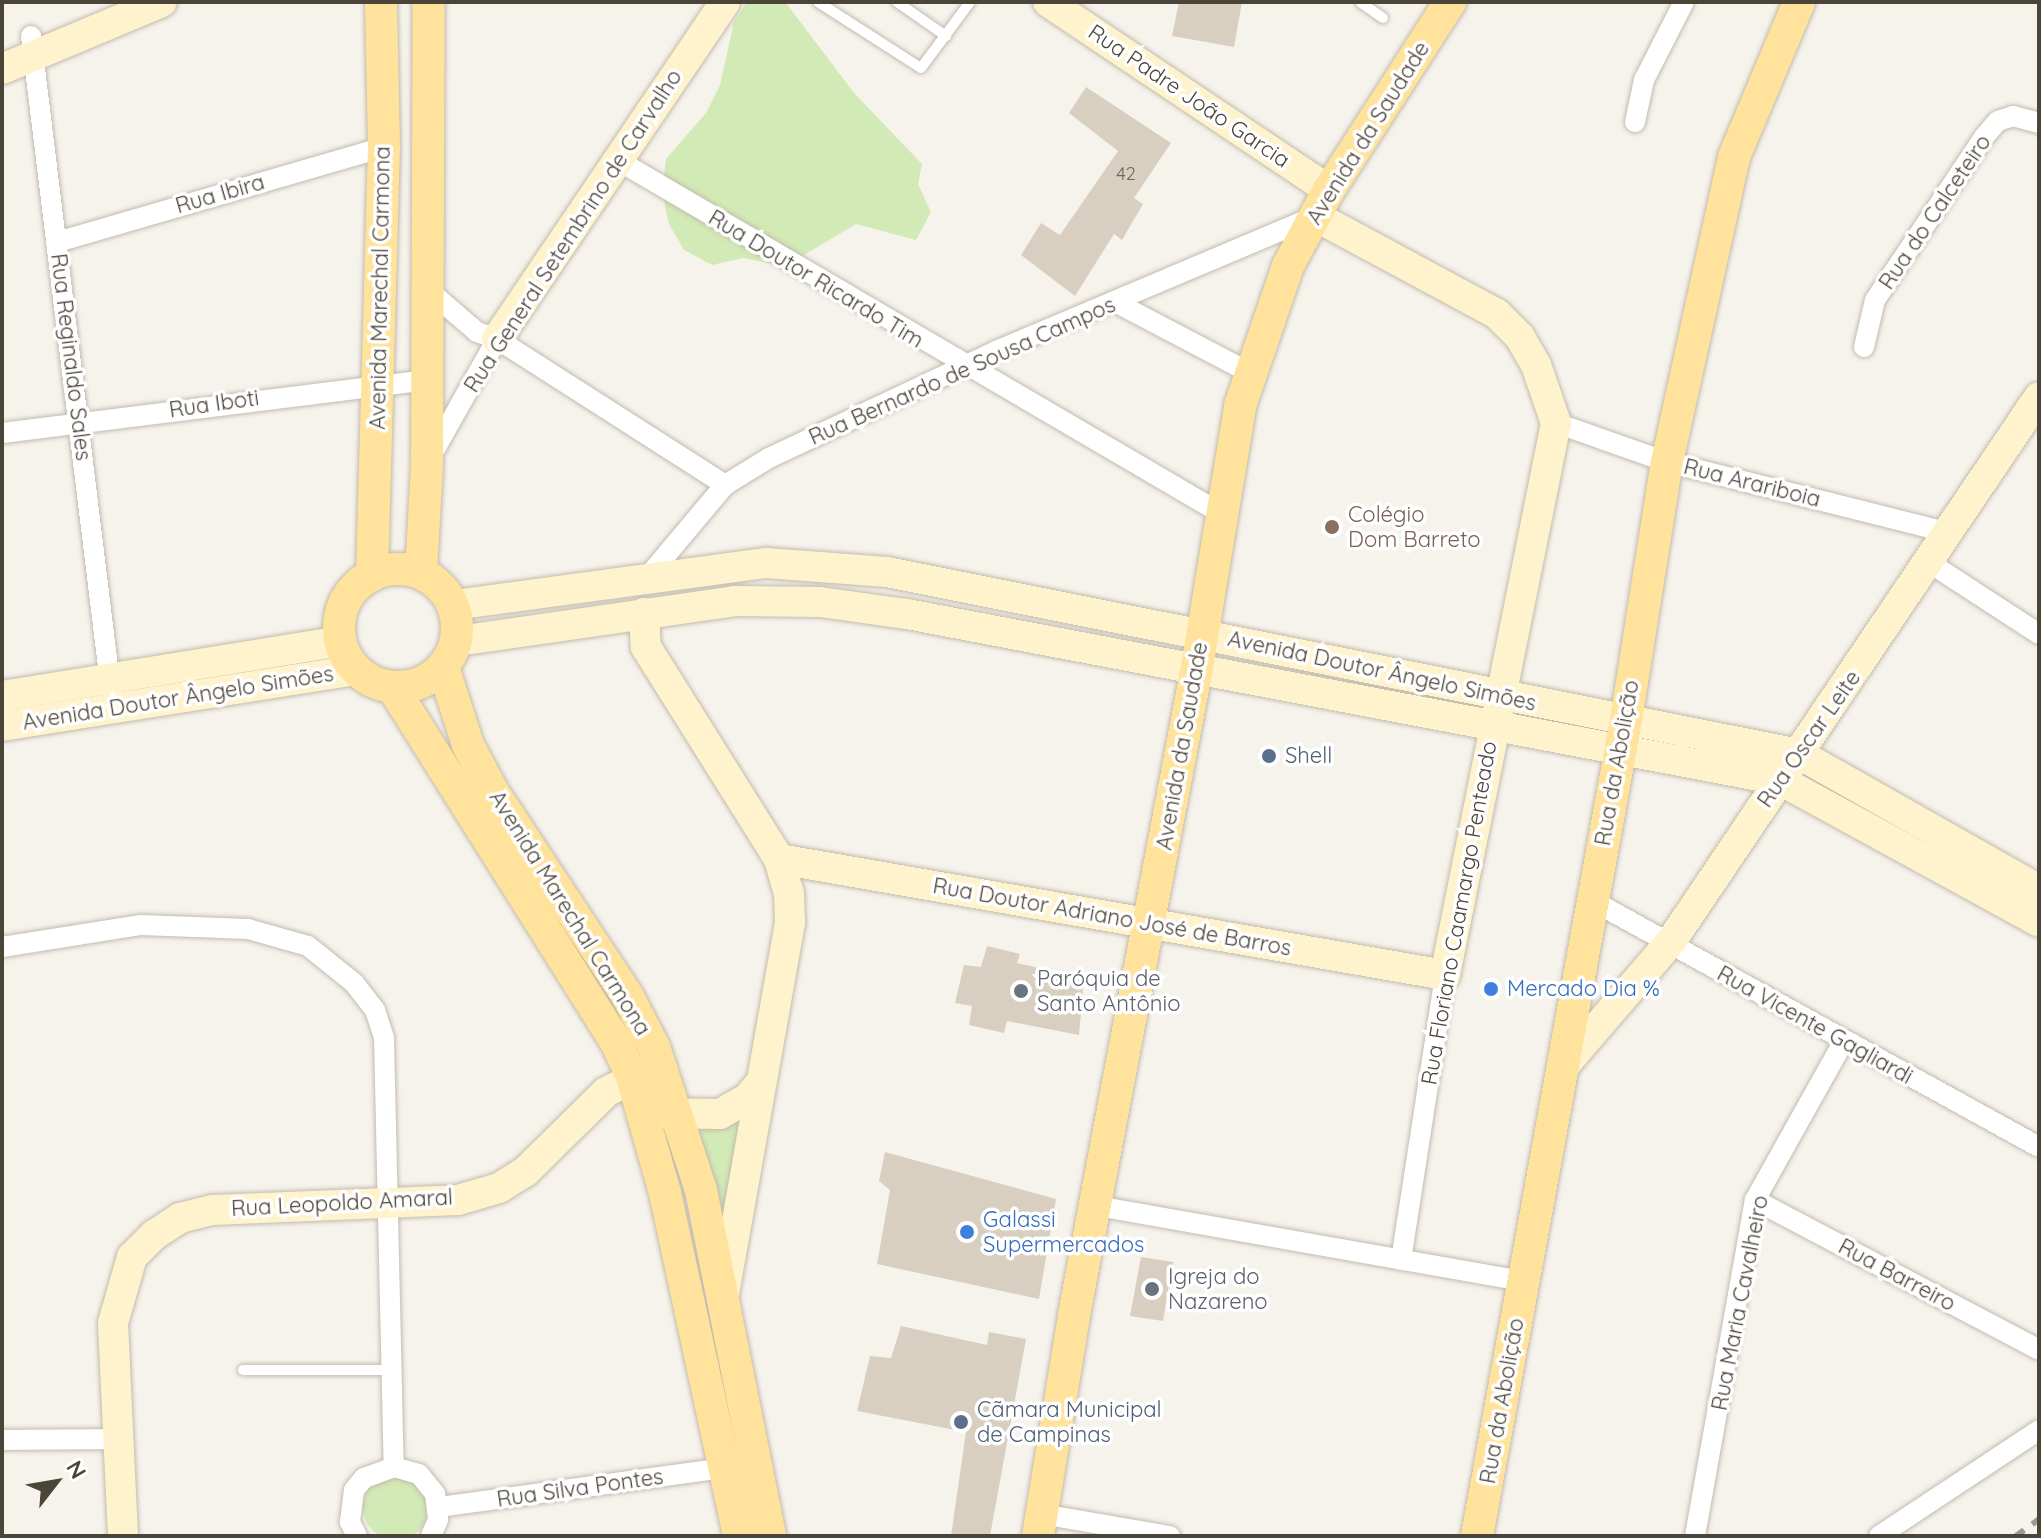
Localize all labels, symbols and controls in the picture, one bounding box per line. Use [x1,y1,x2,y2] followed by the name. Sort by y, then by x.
[1083,19,1295,173] street label: Rua Padre João Garcia
[1301,37,1435,229] street label: Avenida da Saudade
[459,65,687,397] street label: Rua General Setembrino de Carvalho
[1873,130,1997,294] street label: Rua do Calceteiro
[364,146,396,430] street label: Avenida Marechal Carmona
[1116,163,1136,185] house number: 42
[172,169,268,219] street label: Rua Ibira
[704,204,928,354] street label: Rua Doutor Ricardo Tim
[45,252,97,462] street label: Rua Reginaldo Sales
[805,291,1119,451] street label: Rua Bernardo de Sousa Campos
[167,385,261,423] street label: Rua Iboti
[1681,453,1823,513] street label: Rua Arariboia
[1348,501,1481,552] place label: Colégio Dom Barreto
[1323,518,1341,536] marker: Colégio Dom Barreto
[1225,625,1539,717] street label: Avenida Doutor Ângelo Simões
[1151,640,1213,852] street label: Avenida da Saudade
[21,660,335,736] street label: Avenida Doutor Ângelo Simões
[1752,665,1866,813] street label: Rua Oscar Leite
[1589,678,1645,848] street label: Rua da Abolição
[1416,739,1502,1087] street label: Rua Floriano Caamargo Penteado
[1285,743,1332,769] place label: Shell
[1260,747,1278,765] marker: Shell
[484,786,656,1040] street label: Avenida Marechal Carmona
[931,872,1293,962] street label: Rua Doutor Adriano José de Barros
[1712,960,1918,1090] street label: Rua Vicente Gagliardi
[1037,965,1180,1016] place label: Paróquia de Santo Antônio
[1507,976,1660,1002] place label: Mercado Dia %
[1482,980,1500,998] marker: Mercado Dia %
[1012,982,1030,1000] marker: Paróquia de Santo Antônio
[230,1184,454,1222] street label: Rua Leopoldo Amaral
[1706,1193,1774,1413] street label: Rua Maria Cavalheiro
[983,1206,1144,1258] place label: Galassi Supermercados
[958,1223,976,1241] marker: Galassi Supermercados
[1834,1233,1960,1317] street label: Rua Barreiro
[1168,1263,1268,1314] place label: Igreja do Nazareno
[1143,1280,1161,1298] marker: Igreja do Nazareno
[1474,1316,1530,1486] street label: Rua da Abolição
[977,1396,1162,1448] place label: Cãmara Municipal de Campinas
[952,1413,970,1431] marker: Cãmara Municipal de Campinas
[16,1442,96,1522] north arrow
[60,1455,93,1484] text: N
[495,1463,665,1513] street label: Rua Silva Pontes

